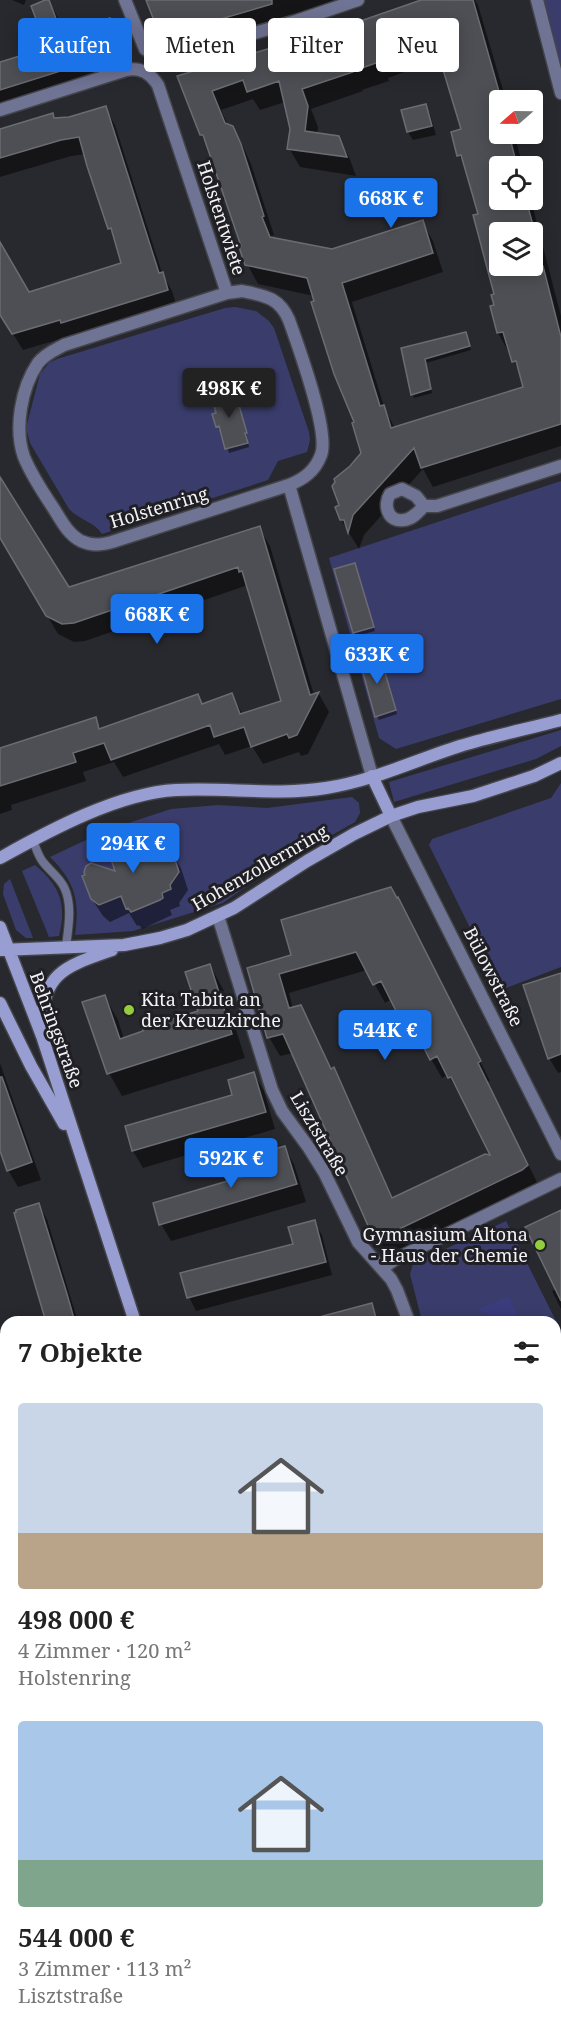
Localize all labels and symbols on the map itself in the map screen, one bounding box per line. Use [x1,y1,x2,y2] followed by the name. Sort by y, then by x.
[489,90,543,144] north arrow
[192,157,252,278] street label: Holstentwiete
[342,178,440,229] pin: 668K €
[180,368,278,419] pin: 498K €
[107,481,211,533] street label: Holstenring
[108,594,206,645] pin: 668K €
[328,634,426,685] pin: 633K €
[187,818,332,916] street label: Hohenzollernring
[84,823,182,874] pin: 294K €
[459,923,529,1030] street label: Bülowstraße
[25,968,89,1091] street label: Behringstraße
[141,987,281,1032] place label: Kita Tabita an der Kreuzkirche
[122,1003,136,1017] marker: Kita Tabita an der Kreuzkirche
[336,1010,434,1061] pin: 544K €
[285,1087,355,1180] street label: Lisztstraße
[182,1138,280,1189] pin: 592K €
[362,1222,528,1267] place label: Gymnasium Altona - Haus der Chemie
[533,1238,547,1252] marker: Gymnasium Altona - Haus der Chemie

